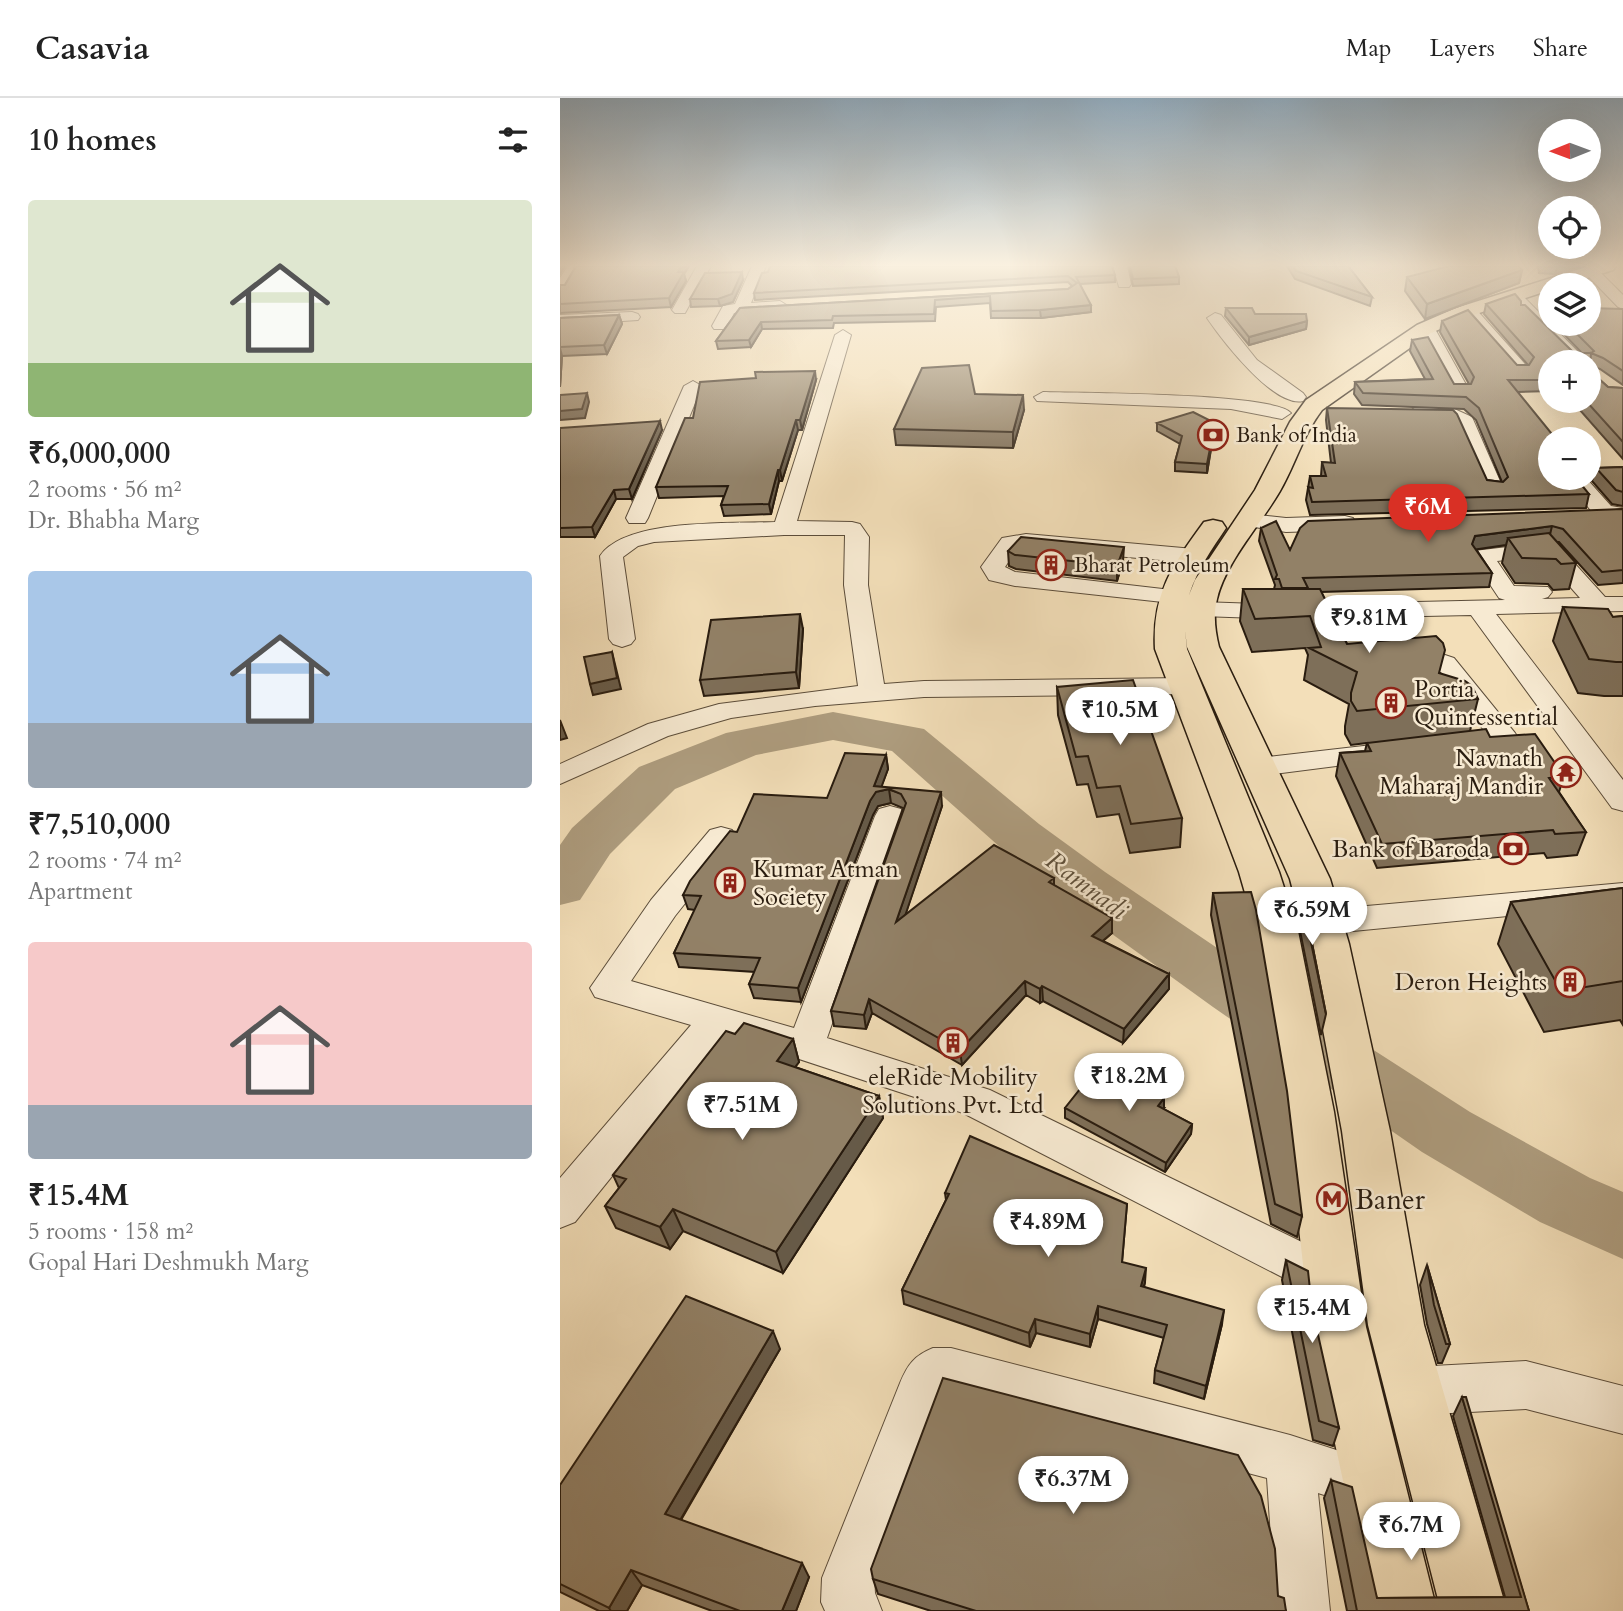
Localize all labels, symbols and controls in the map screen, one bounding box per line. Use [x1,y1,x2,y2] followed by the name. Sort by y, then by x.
[35,26,150,71] text: Casavia
[1346,32,1392,65] text: Map
[1430,32,1495,65] text: Layers
[1533,32,1588,65] text: Share
[1538,119,1601,182] north arrow
[1538,119,1601,490] map controls
[28,120,157,161] text: 10 homes
[494,121,532,159] icon: filters
[1538,196,1601,259] button: locate
[217,245,343,371] icon: home
[1538,273,1601,336] button: layers
[1538,350,1601,413] button: +
[1196,418,1230,452] bank icon: Bank of India
[1236,421,1357,450] place label: Bank of India
[1538,427,1601,490] button: −
[28,433,170,474] text: ₹6,000,000
[28,474,181,505] text: 2 rooms · 56 m²
[1394,484,1462,544] pin: ₹6M
[1404,491,1452,522] text: ₹6M
[28,505,199,536] text: Dr. Bhabha Marg
[1034,548,1068,582] building icon: Bharat Petroleum
[1074,551,1230,580] place label: Bharat Petroleum
[1312,596,1426,655] pin: ₹9.81M
[1330,602,1408,633] text: ₹9.81M
[217,616,343,742] icon: home
[1414,673,1558,734] place label: Portia Quintessential
[1374,686,1408,720] building icon: Portia Quintessential
[1063,688,1177,747] pin: ₹10.5M
[1081,694,1159,725] text: ₹10.5M
[1379,742,1543,803] place label: Navnath Maharaj Mandir
[1549,755,1583,789] temple icon: Navnath Maharaj Mandir
[28,804,170,845] text: ₹7,510,000
[1496,832,1530,866] bank icon: Bank of Baroda
[1332,833,1491,866] place label: Bank of Baroda
[1038,843,1136,928] water label: Ramnadi
[28,845,181,876] text: 2 rooms · 74 m²
[753,853,899,914] place label: Kumar Atman Society
[713,866,747,900] building icon: Kumar Atman Society
[28,876,132,907] text: Apartment
[1255,888,1369,947] pin: ₹6.59M
[1273,894,1351,925] text: ₹6.59M
[1553,965,1587,999] building icon: Deron Heights
[1395,966,1547,999] place label: Deron Heights
[217,987,343,1113] icon: home
[936,1026,970,1060] building icon: eleRide Mobility Solutions Pvt. Ltd
[1072,1054,1186,1113] pin: ₹18.2M
[1090,1060,1168,1091] text: ₹18.2M
[862,1061,1044,1122] place label: eleRide Mobility Solutions Pvt. Ltd
[685,1082,799,1142] pin: ₹7.51M
[703,1089,781,1120] text: ₹7.51M
[28,1175,129,1216] text: ₹15.4M
[1355,1181,1426,1219] place label: Baner
[1315,1182,1349,1216] metro station icon: Baner
[991,1200,1105,1259] pin: ₹4.89M
[1009,1206,1087,1237] text: ₹4.89M
[28,1216,193,1247] text: 5 rooms · 158 m²
[28,1247,309,1278] text: Gopal Hari Deshmukh Marg
[1255,1286,1369,1345] pin: ₹15.4M
[1273,1292,1351,1323] text: ₹15.4M
[1016,1456,1130,1516] pin: ₹6.37M
[1034,1463,1112,1494] text: ₹6.37M
[1362,1502,1460,1562] pin: ₹6.7M
[1378,1509,1444,1540] text: ₹6.7M

